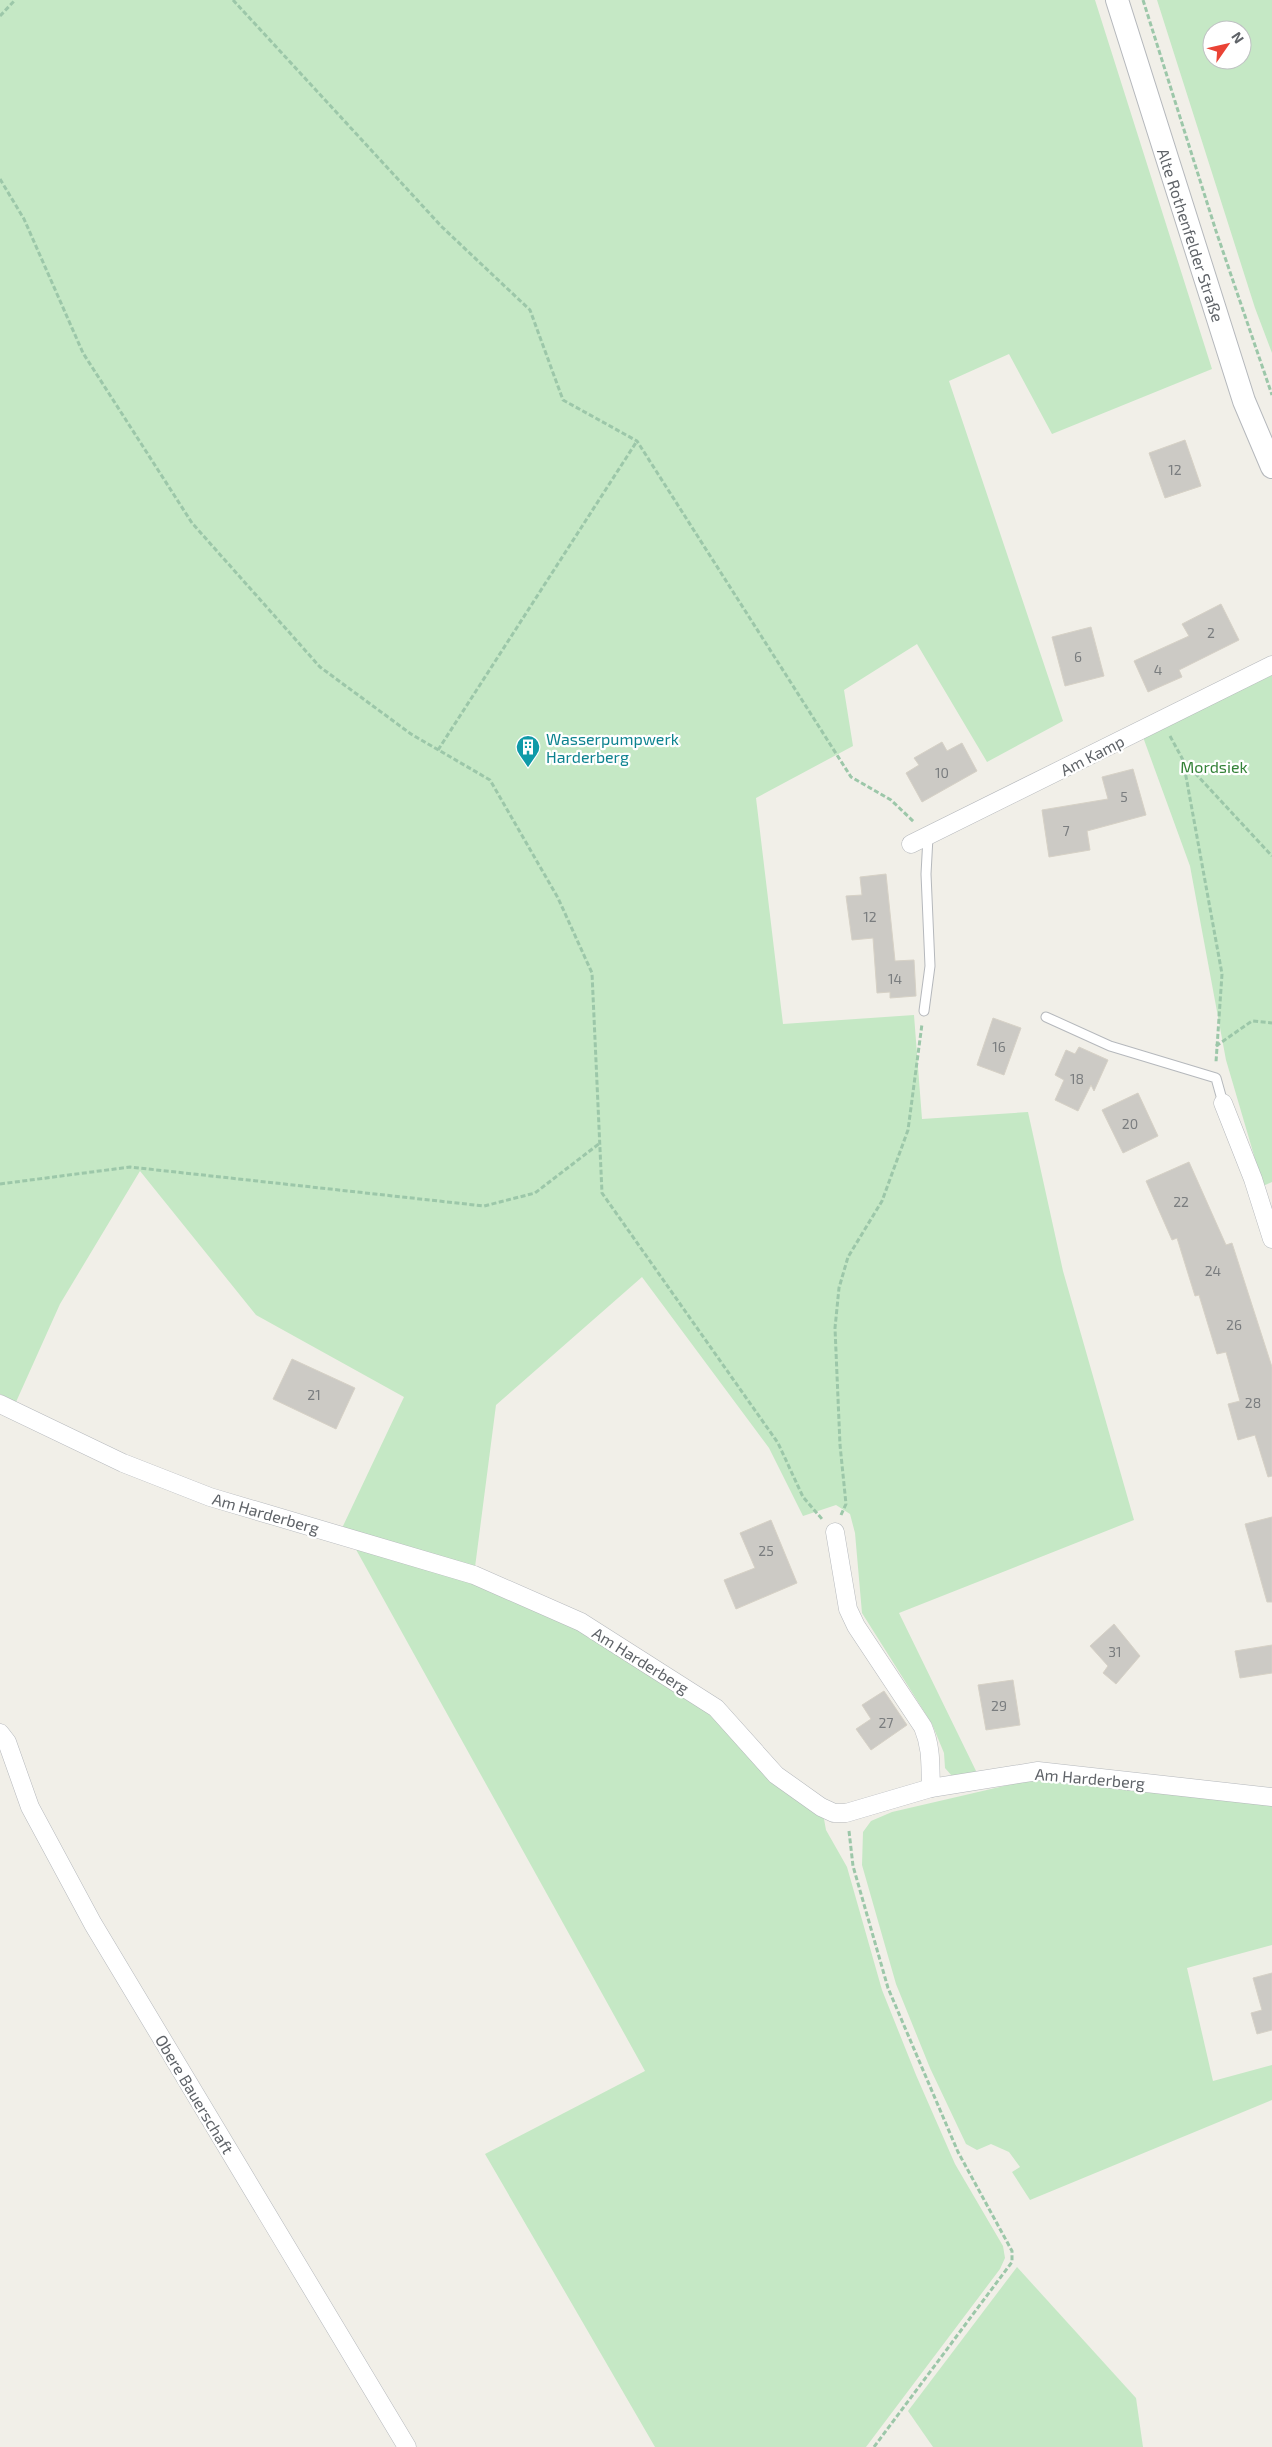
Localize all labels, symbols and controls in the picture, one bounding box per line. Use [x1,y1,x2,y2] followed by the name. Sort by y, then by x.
[1202,20,1252,70] north arrow
[1228,29,1248,46] text: N
[1154,146,1228,324] street label: Alte Rothenfelder Straße
[1168,461,1182,478] house number: 12
[1207,624,1215,641] house number: 2
[1074,648,1082,665] house number: 6
[1154,661,1162,678] house number: 4
[546,729,679,766] place label: Wasserpumpwerk Harderberg
[1057,731,1127,779] street label: Am Kamp
[515,734,541,768] building icon: Wasserpumpwerk Harderberg
[1180,757,1248,776] park label: Mordsiek
[935,764,949,781] house number: 10
[1120,788,1128,805] house number: 5
[1062,822,1070,839] house number: 7
[863,908,877,925] house number: 12
[888,970,902,987] house number: 14
[992,1038,1006,1055] house number: 16
[1070,1070,1084,1087] house number: 18
[1122,1115,1138,1132] house number: 20
[1173,1193,1189,1210] house number: 22
[1205,1262,1221,1279] house number: 24
[1226,1316,1242,1333] house number: 26
[307,1386,321,1403] house number: 21
[1245,1394,1261,1411] house number: 28
[210,1489,322,1537] street label: Am Harderberg
[758,1542,774,1559] house number: 25
[589,1623,693,1697] street label: Am Harderberg
[1108,1643,1122,1660] house number: 31
[991,1697,1007,1714] house number: 29
[878,1714,894,1731] house number: 27
[1034,1764,1146,1792] street label: Am Harderberg
[152,2031,238,2157] street label: Obere Bauerschaft

